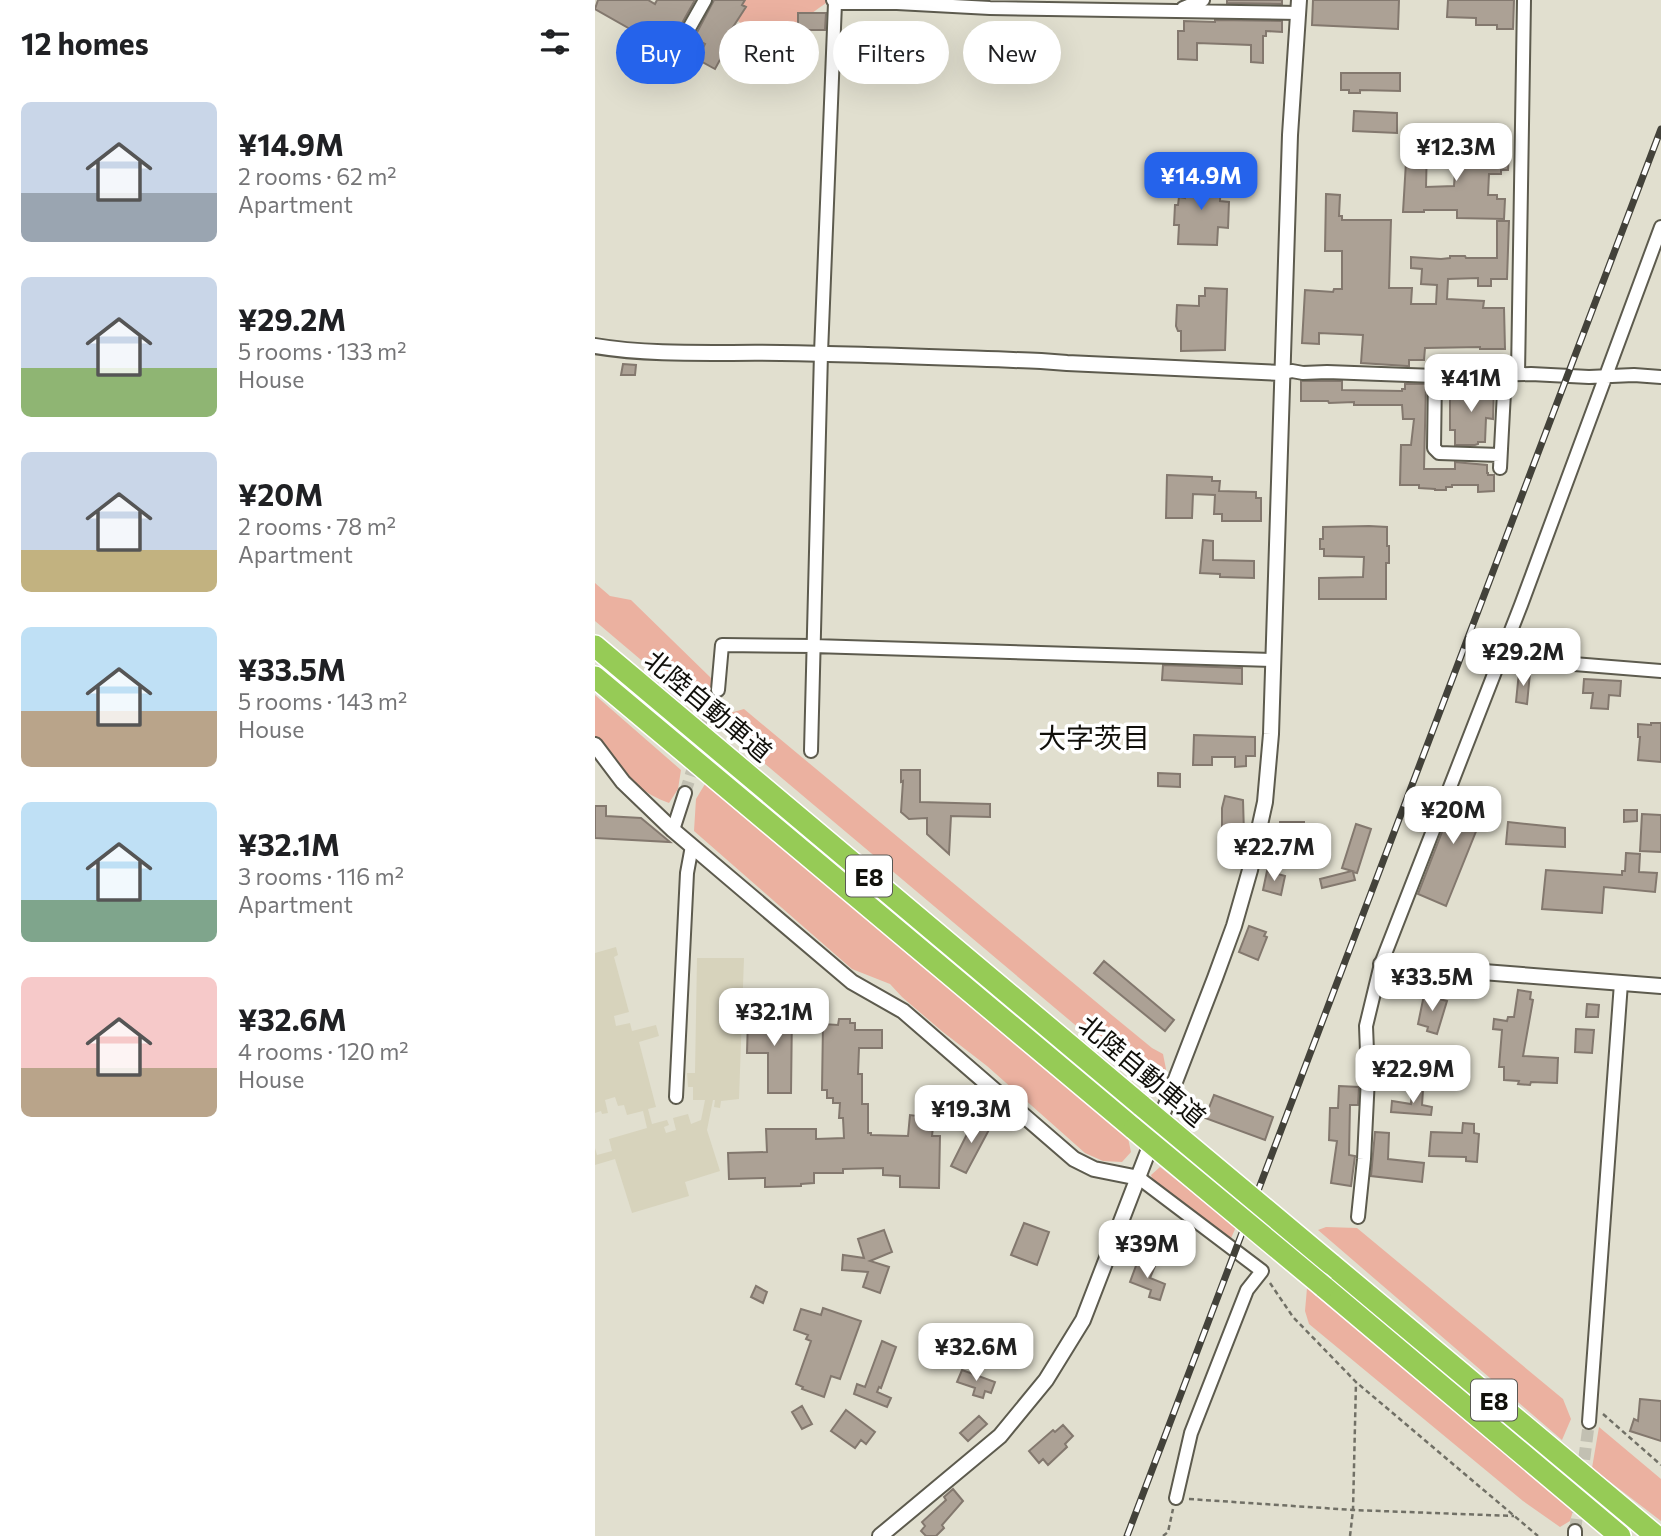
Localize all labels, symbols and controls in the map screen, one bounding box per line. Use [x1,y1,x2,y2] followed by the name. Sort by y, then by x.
[616,21,705,84] chip: Buy
[719,21,819,84] chip: Rent
[833,21,949,84] chip: Filters
[963,21,1061,84] chip: New
[536,23,574,61] icon: filters
[21,24,149,61] text: 12 homes
[1399,124,1513,183] pin: ¥12.3M
[238,125,344,162] text: ¥14.9M
[77,130,161,214] icon: home
[1416,132,1496,160] text: ¥12.3M
[1144,152,1258,212] pin: ¥14.9M
[1160,161,1242,189] text: ¥14.9M
[238,162,397,190] text: 2 rooms · 62 m²
[238,190,353,218] text: Apartment
[238,300,346,337] text: ¥29.2M
[77,305,161,389] icon: home
[238,337,406,365] text: 5 rooms · 133 m²
[1430,354,1512,414] pin: ¥41M
[1441,363,1501,391] text: ¥41M
[238,365,304,393] text: House
[238,475,323,512] text: ¥20M
[77,480,161,564] icon: home
[238,512,396,540] text: 2 rooms · 78 m²
[238,540,353,568] text: Apartment
[1466,628,1580,688] pin: ¥29.2M
[1482,637,1564,665] text: ¥29.2M
[639,643,779,767] street label: 北陸自動車道
[238,650,346,687] text: ¥33.5M
[77,655,161,739] icon: home
[238,687,407,715] text: 5 rooms · 143 m²
[238,715,304,743] text: House
[1038,720,1150,754] district label: 大字茨目
[1412,786,1494,846] pin: ¥20M
[1420,795,1486,823] text: ¥20M
[1217,824,1331,883] pin: ¥22.7M
[238,825,340,862] text: ¥32.1M
[77,830,161,914] icon: home
[1233,832,1315,860] text: ¥22.7M
[846,856,892,896] road number: E8
[238,862,404,890] text: 3 rooms · 116 m²
[238,890,353,918] text: Apartment
[1375,954,1489,1013] pin: ¥33.5M
[1391,962,1473,990] text: ¥33.5M
[717,988,831,1048] pin: ¥32.1M
[735,997,813,1025] text: ¥32.1M
[238,1000,347,1037] text: ¥32.6M
[77,1005,161,1089] icon: home
[1073,1008,1213,1132] street label: 北陸自動車道
[238,1037,409,1065] text: 4 rooms · 120 m²
[1356,1046,1470,1105] pin: ¥22.9M
[1371,1054,1455,1082] text: ¥22.9M
[238,1065,304,1093] text: House
[914,1086,1028,1145] pin: ¥19.3M
[931,1094,1011,1122] text: ¥19.3M
[1106,1220,1188,1280] pin: ¥39M
[1115,1229,1179,1257] text: ¥39M
[919,1324,1033,1383] pin: ¥32.6M
[934,1332,1018,1360] text: ¥32.6M
[1471,1380,1517,1420] road number: E8

